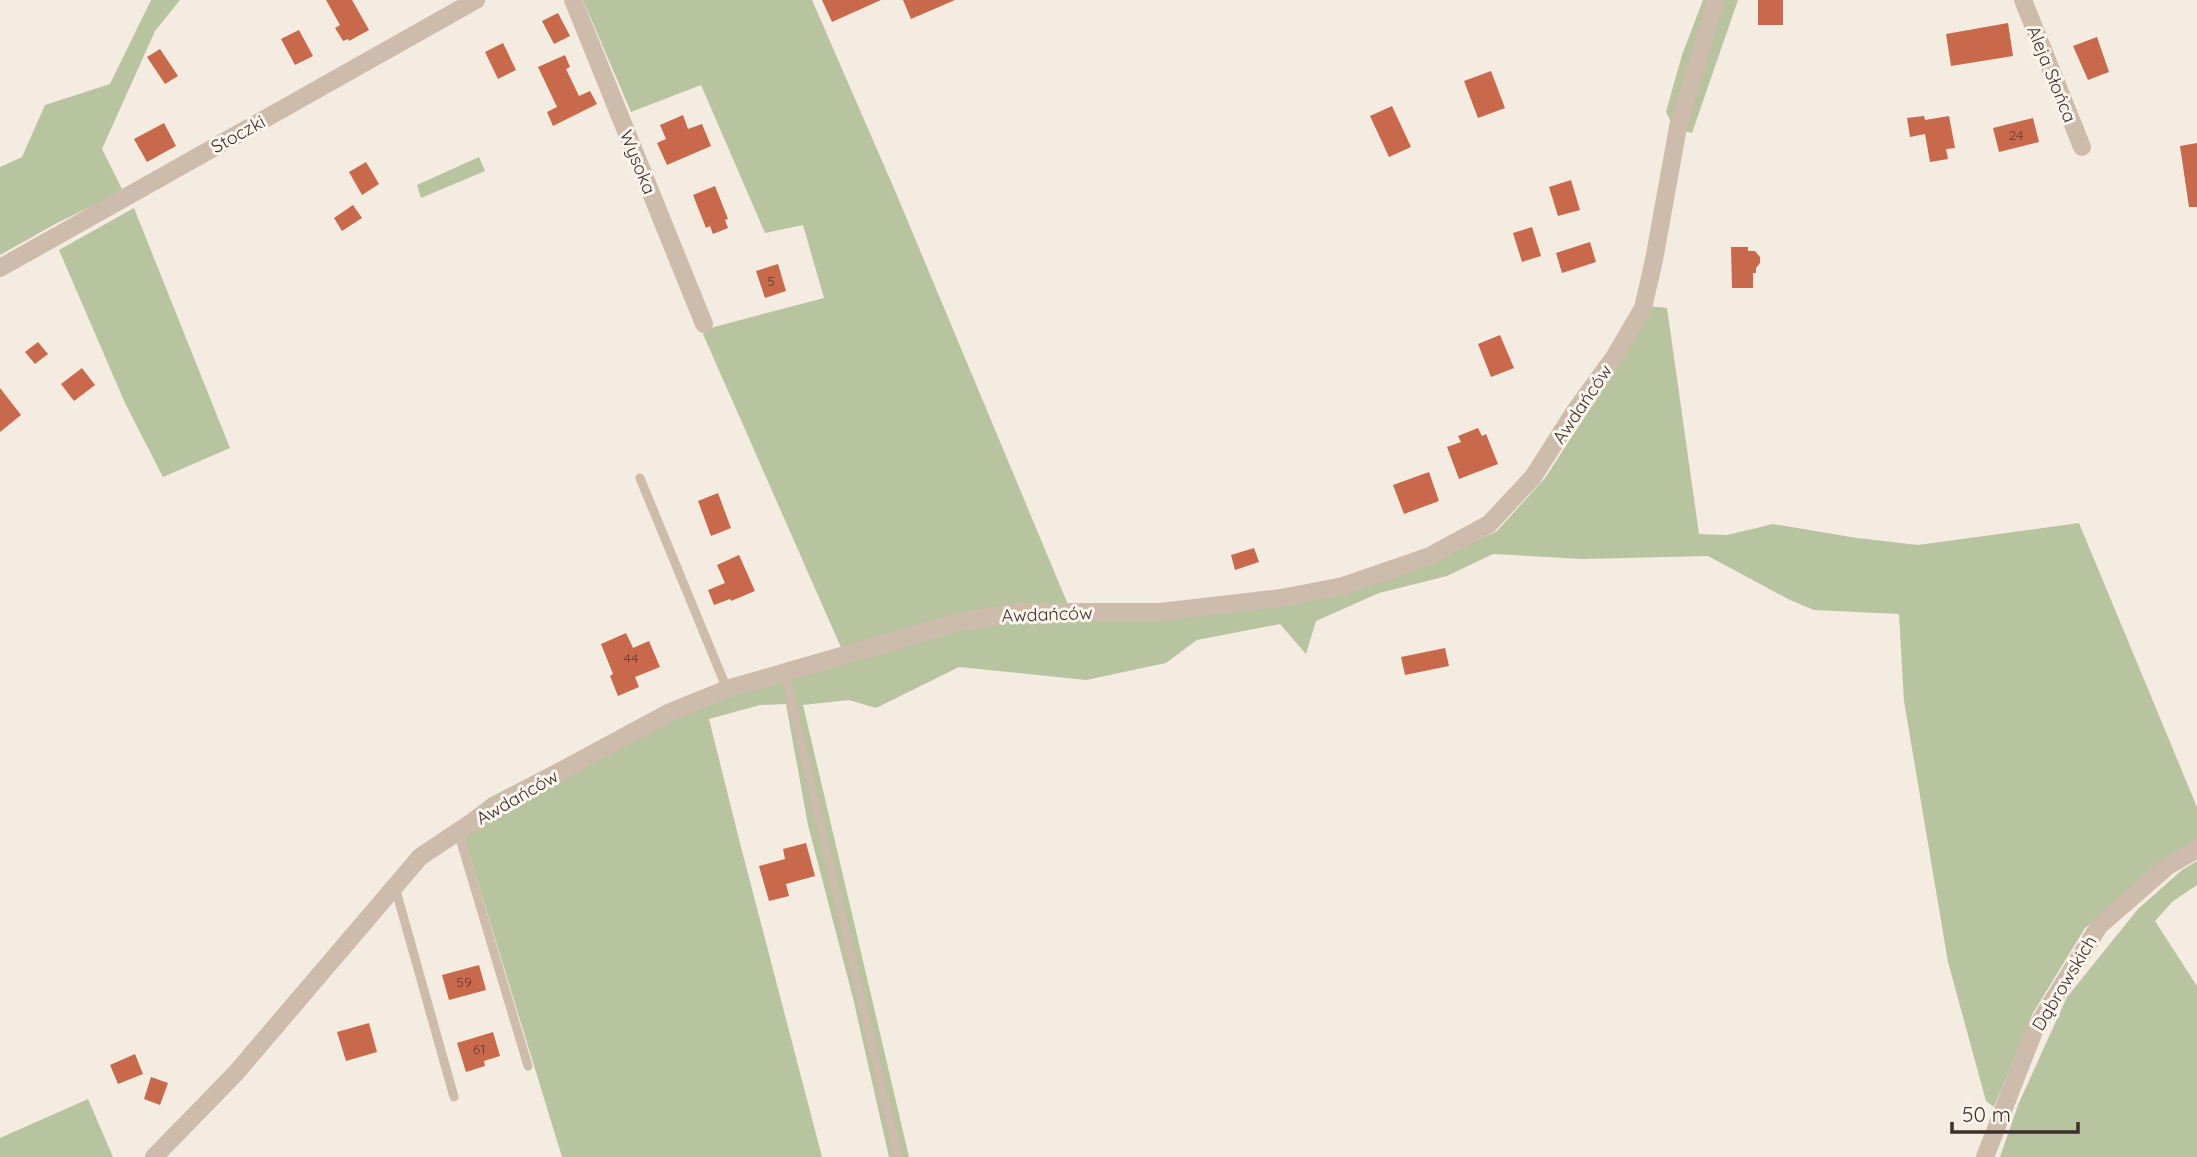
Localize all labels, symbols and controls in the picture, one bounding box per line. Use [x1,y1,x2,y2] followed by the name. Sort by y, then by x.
[2022,22,2082,126] street label: Aleja Słońca
[207,110,269,158] street label: Stoczki
[2009,126,2023,144] house number: 24
[615,127,661,197] street label: Wysoka
[767,272,775,290] house number: 5
[1547,360,1617,448] street label: Awdańców
[1001,601,1093,627] street label: Awdańców
[624,649,638,667] house number: 44
[472,764,562,830] street label: Awdańców
[2027,931,2101,1035] street label: Dąbrowskich
[456,973,472,991] house number: 59
[473,1040,485,1058] house number: 61
[1952,1090,2078,1134] scale bar
[1962,1101,2011,1127] text: 50 m

